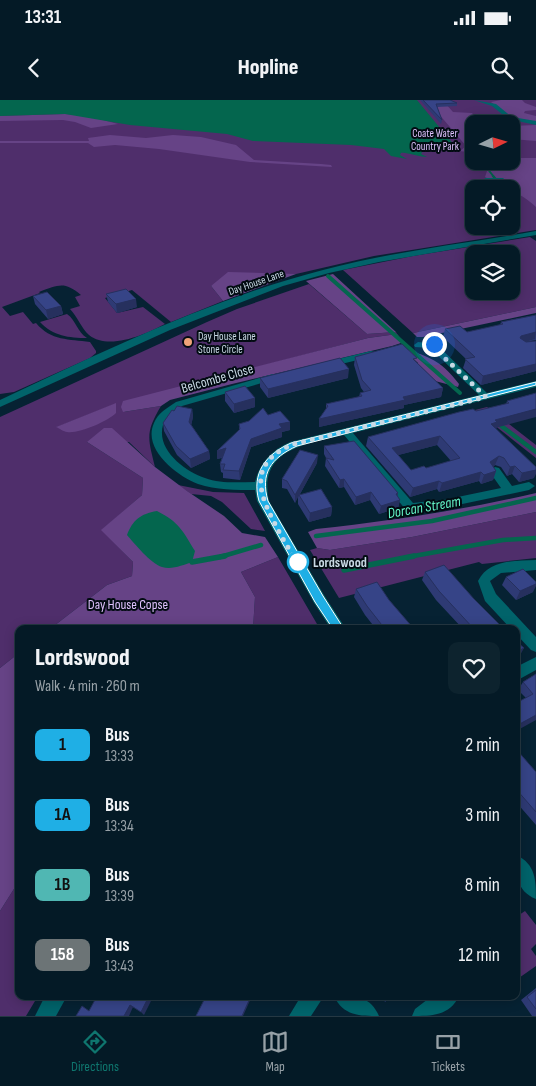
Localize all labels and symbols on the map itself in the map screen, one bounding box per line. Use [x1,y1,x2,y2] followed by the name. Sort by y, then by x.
[465,115,520,170] north arrow
[411,127,460,153] park label: Coate Water Country Park
[227,267,286,298] street label: Day House Lane
[198,330,256,356] place label: Day House Lane Stone Circle
[422,332,447,357] your location
[182,336,194,348] marker: Day House Lane Stone Circle
[179,360,255,397] street label: Belcombe Close
[386,492,463,523] water label: Dorcan Stream
[287,551,309,573] marker: Lordswood
[313,554,367,571] place label: Lordswood
[88,596,168,613] park label: Day House Copse

